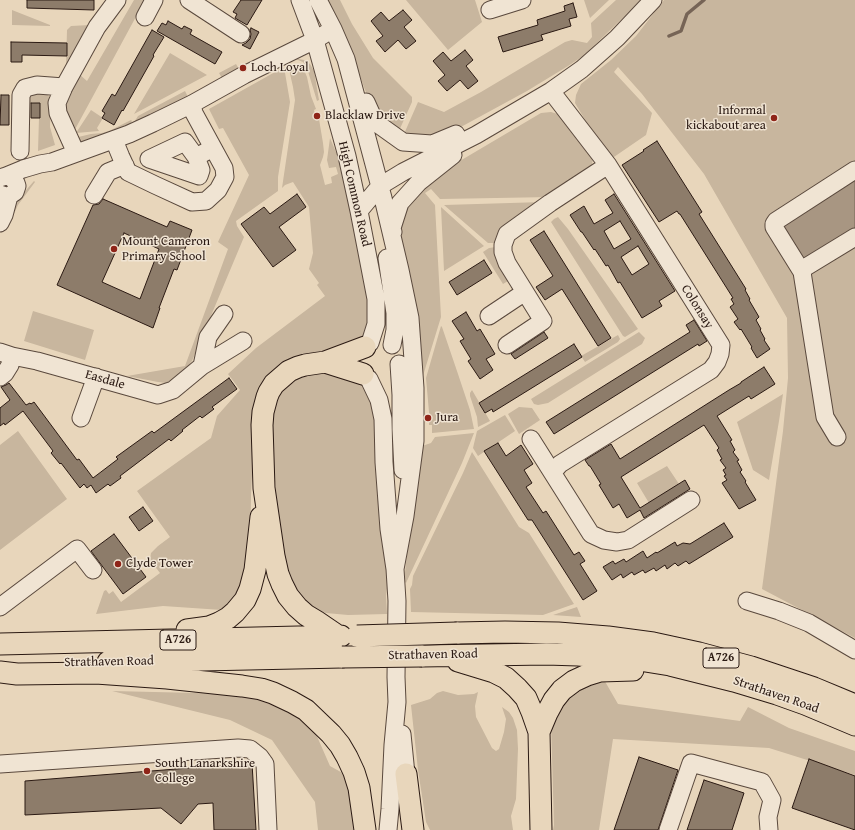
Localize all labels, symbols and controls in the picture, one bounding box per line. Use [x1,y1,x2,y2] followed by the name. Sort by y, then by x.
[251,60,309,76] place label: Loch Loyal
[238,63,248,73] marker: Loch Loyal
[686,103,766,134] place label: Informal kickabout area
[325,108,405,124] place label: Blacklaw Drive
[312,111,322,121] marker: Blacklaw Drive
[769,113,779,123] marker: Informal kickabout area
[334,140,374,248] street label: High Common Road
[122,234,210,265] place label: Mount Cameron Primary School
[109,244,119,254] marker: Mount Cameron Primary School
[677,282,717,332] street label: Colonsay
[83,367,127,393] street label: Easdale
[436,410,459,426] place label: Jura
[423,413,433,423] marker: Jura
[126,556,193,572] place label: Clyde Tower
[113,559,123,569] marker: Clyde Tower
[160,630,196,650] road number: A726
[388,646,478,664] street label: Strathaven Road
[703,648,739,668] road number: A726
[64,653,154,671] street label: Strathaven Road
[731,673,821,717] street label: Strathaven Road
[155,756,255,787] place label: South Lanarkshire College
[142,766,152,776] marker: South Lanarkshire College

